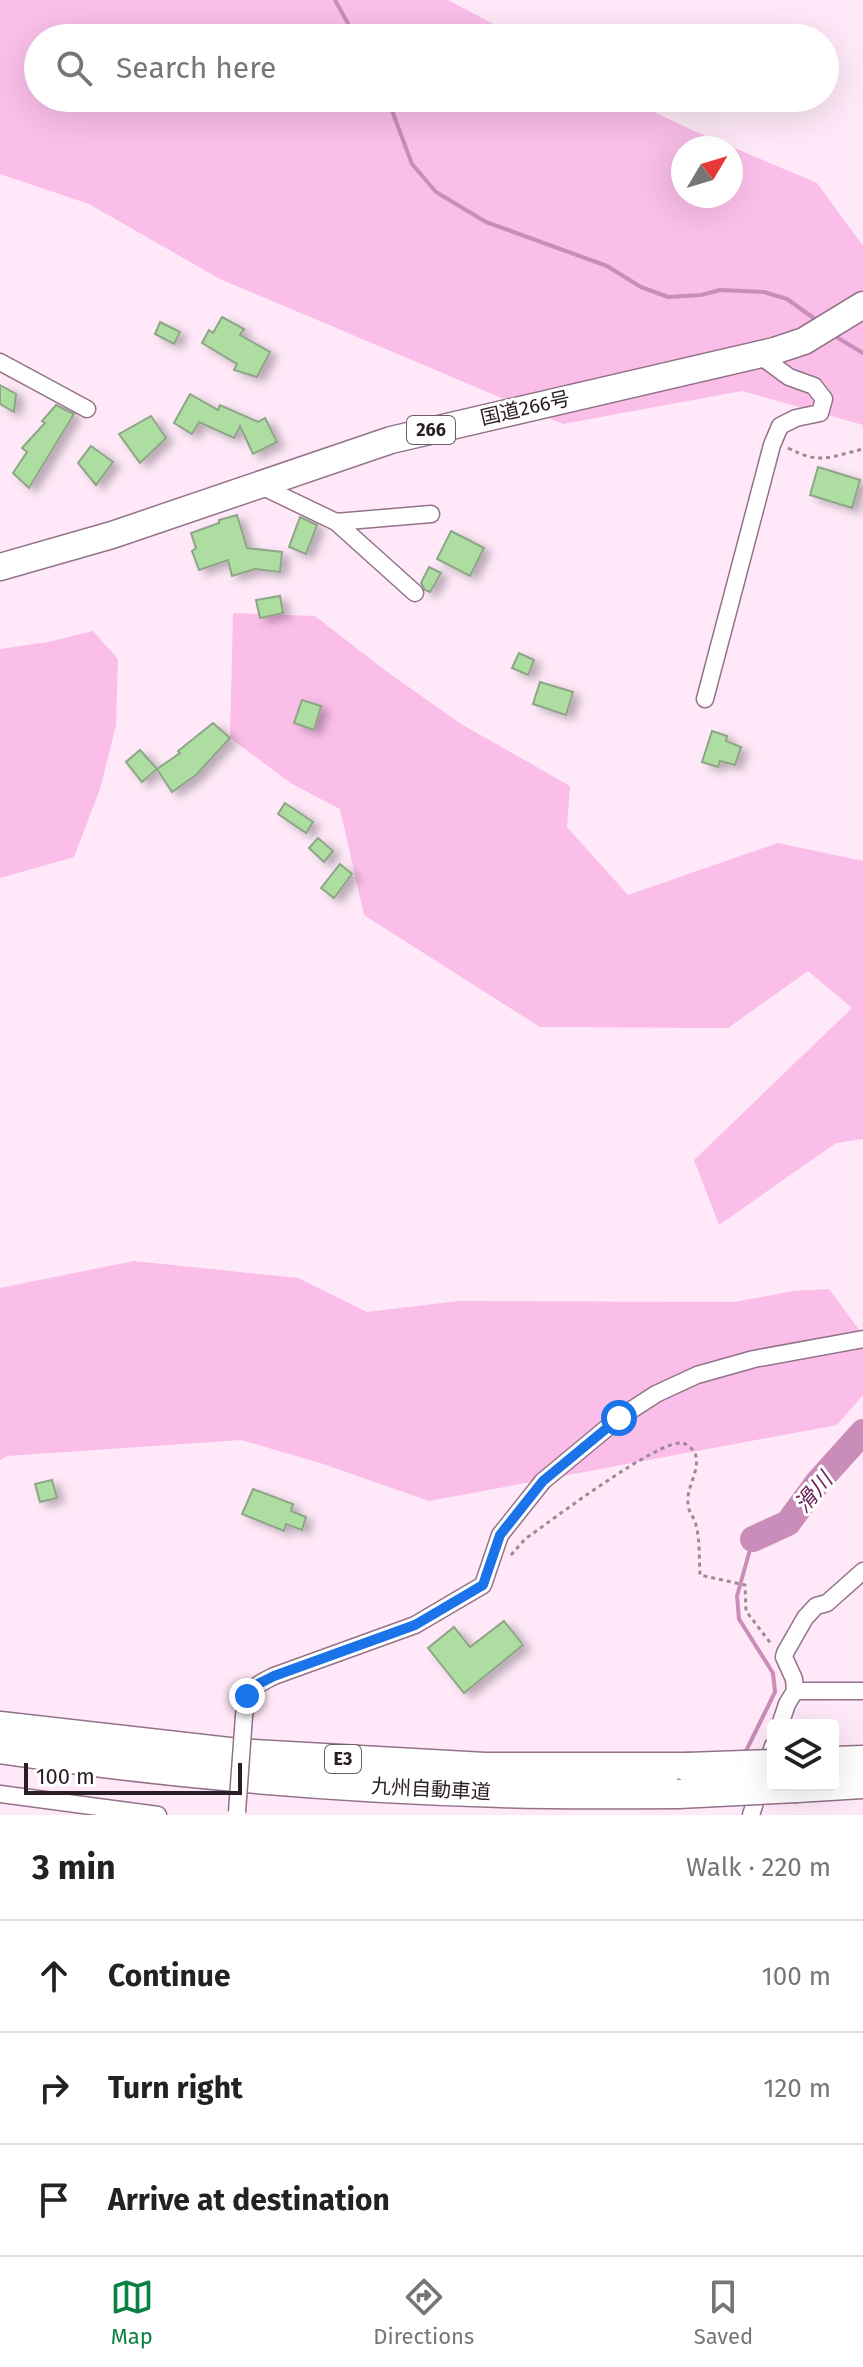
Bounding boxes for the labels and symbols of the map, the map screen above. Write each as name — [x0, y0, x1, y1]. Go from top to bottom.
north arrow — [671, 136, 743, 208]
street label: 国道266号 — [478, 386, 572, 430]
road number: 266 — [407, 416, 455, 444]
route start — [601, 1400, 637, 1436]
water label: 滑川 — [789, 1465, 839, 1518]
route end — [229, 1678, 265, 1714]
road number: E3 — [325, 1745, 361, 1773]
scale bar — [24, 1759, 242, 1795]
street label: 九州自動車道 — [370, 1774, 492, 1804]

